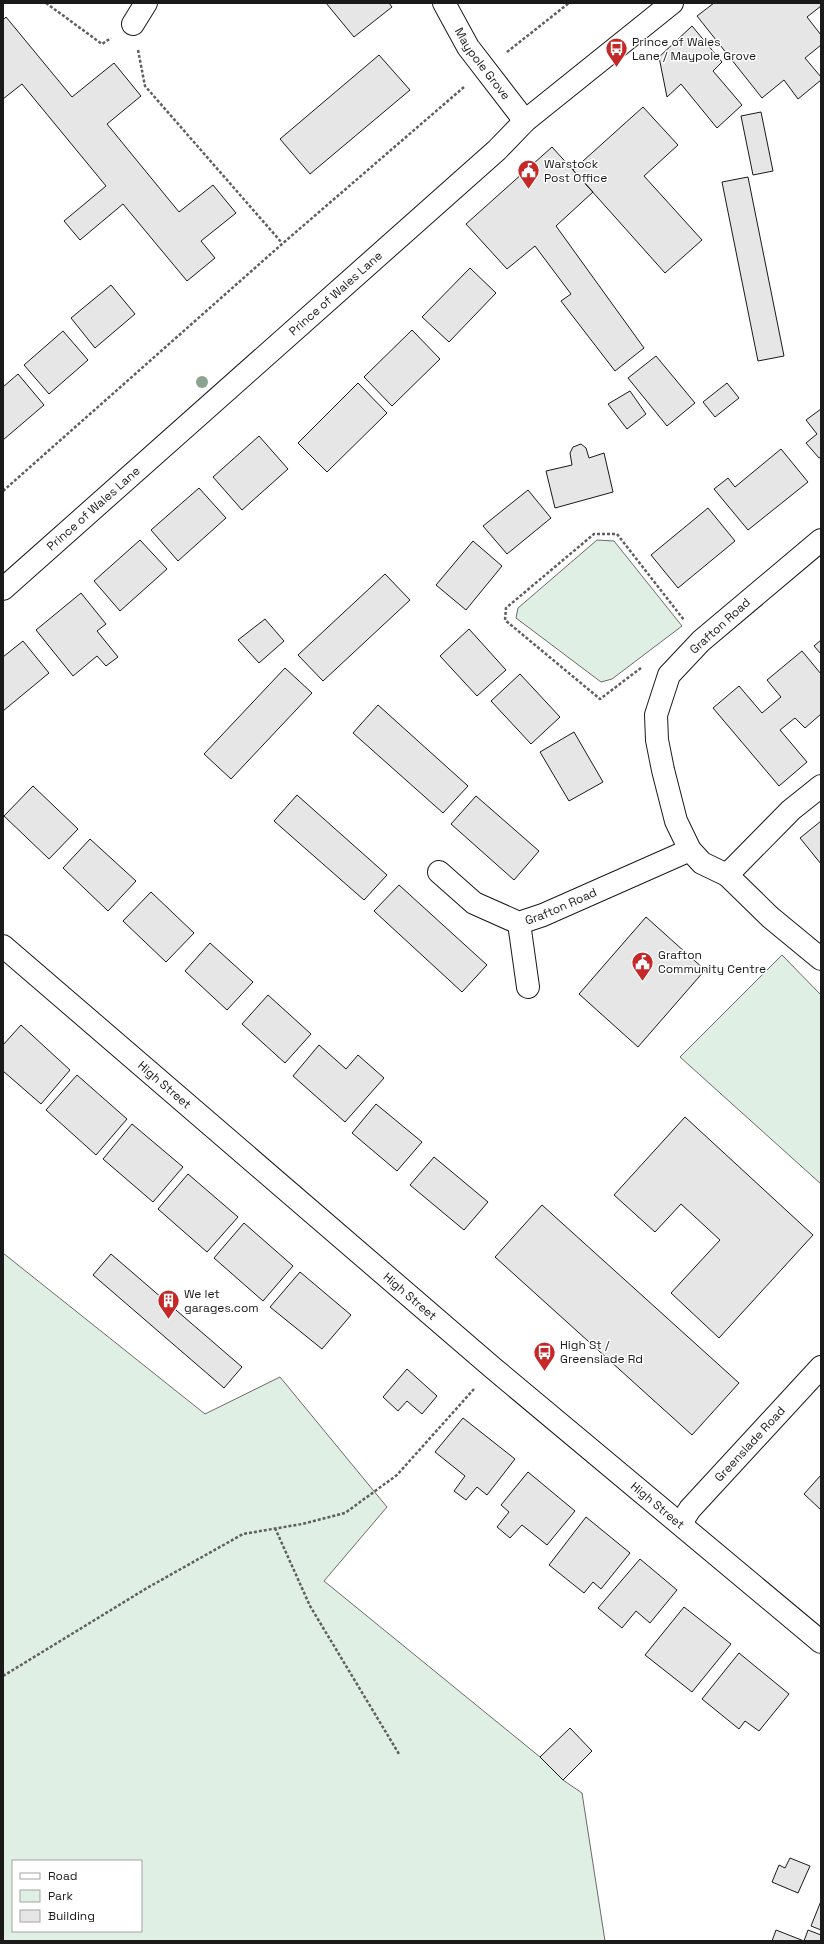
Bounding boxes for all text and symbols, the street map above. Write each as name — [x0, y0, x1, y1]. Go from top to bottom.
street label: Maypole Grove — [451, 25, 514, 103]
place label: Prince of Wales Lane / Maypole Grove — [632, 34, 756, 64]
bus stop icon: Prince of Wales Lane / Maypole Grove — [604, 36, 630, 69]
place label: Warstock Post Office — [544, 156, 607, 186]
public building icon: Warstock Post Office — [516, 158, 542, 191]
street label: Prince of Wales Lane — [286, 248, 386, 339]
street label: Prince of Wales Lane — [43, 463, 143, 554]
street label: Grafton Road — [686, 594, 754, 658]
street label: Grafton Road — [523, 884, 599, 928]
place label: Grafton Community Centre — [658, 947, 766, 977]
public building icon: Grafton Community Centre — [629, 949, 655, 982]
street label: High Street — [134, 1057, 195, 1112]
street label: High Street — [380, 1269, 440, 1324]
place label: We let garages.com — [184, 1286, 259, 1316]
building icon: We let garages.com — [155, 1288, 181, 1321]
place label: High St / Greenslade Rd — [560, 1337, 643, 1367]
bus stop icon: High St / Greenslade Rd — [532, 1339, 558, 1372]
street label: Greenslade Road — [711, 1403, 789, 1485]
street label: High Street — [627, 1478, 688, 1533]
legend — [12, 1860, 142, 1932]
text: Road — [48, 1868, 77, 1884]
text: Park — [48, 1888, 73, 1904]
text: Building — [48, 1908, 95, 1924]

